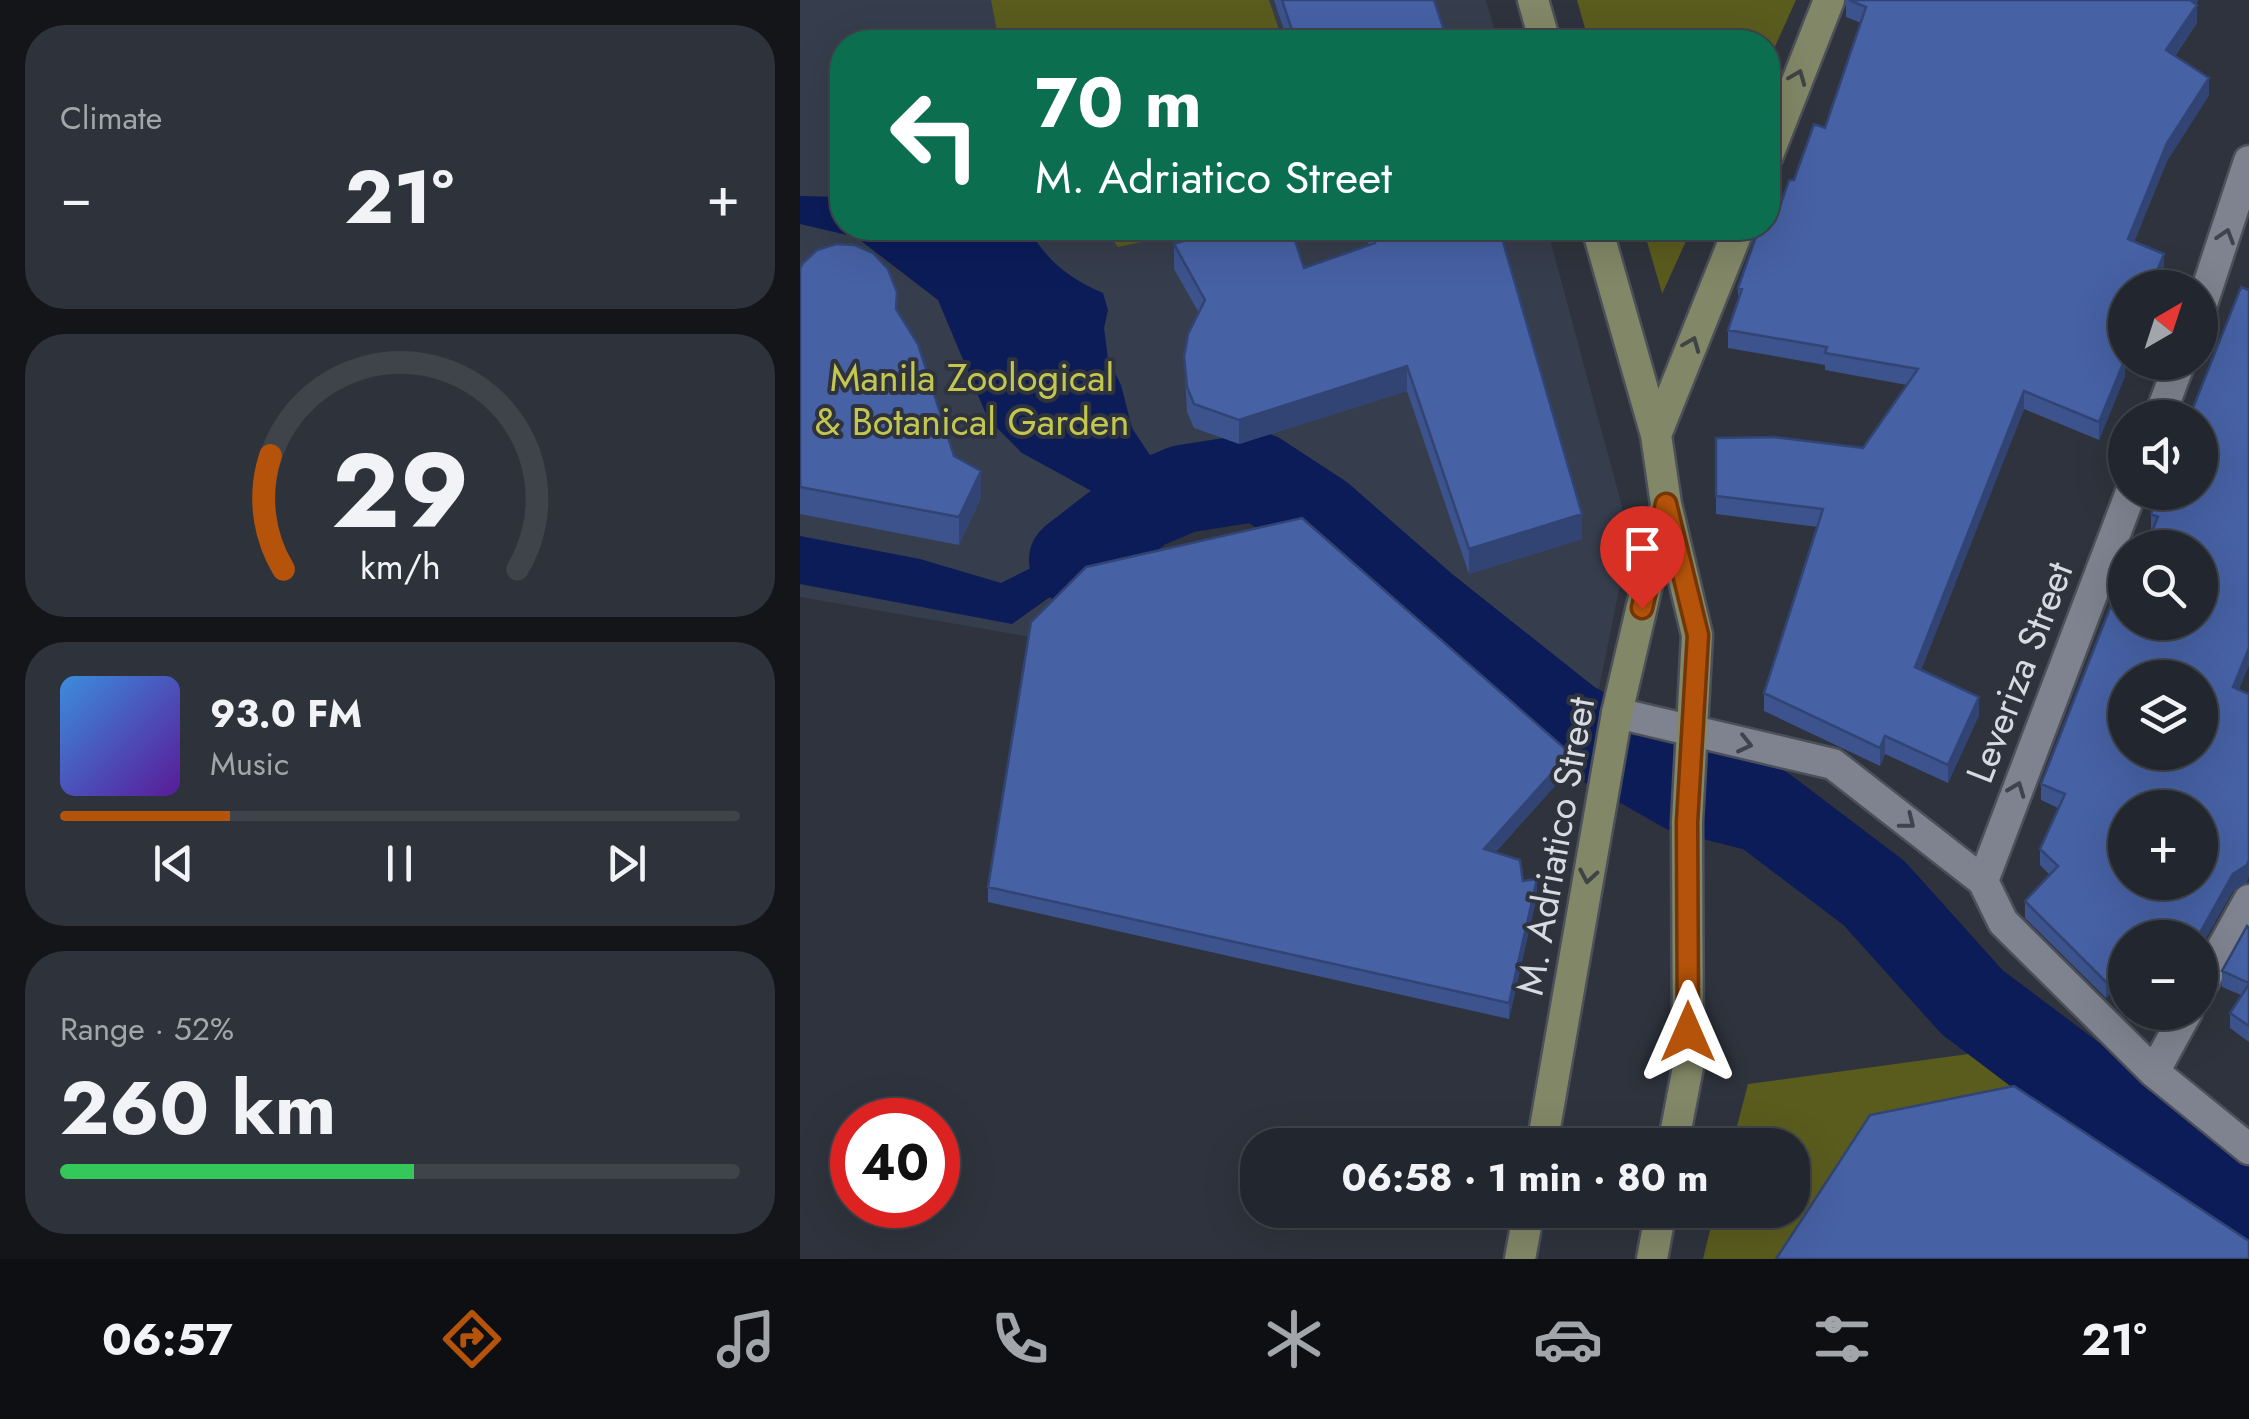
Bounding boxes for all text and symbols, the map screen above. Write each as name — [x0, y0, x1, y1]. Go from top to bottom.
text: 70 m — [1035, 52, 1202, 153]
icon: left — [870, 70, 1000, 200]
one-way arrow — [1787, 70, 1807, 87]
text: Climate — [60, 95, 162, 141]
text: 21° — [344, 143, 454, 251]
text: M. Adriatico Street — [1035, 145, 1392, 210]
text: − — [60, 157, 92, 237]
text: + — [706, 157, 740, 237]
one-way arrow — [2214, 228, 2235, 245]
north arrow — [2108, 270, 2218, 380]
map controls — [2108, 270, 2218, 1030]
one-way arrow — [1681, 337, 1701, 354]
park label: Manila Zoological & Botanical Garden — [815, 350, 1129, 449]
button: sound — [2108, 400, 2218, 510]
text: 29 — [331, 416, 469, 566]
pin — [1600, 506, 1685, 609]
icon: arrive — [1615, 521, 1670, 576]
button: search — [2108, 530, 2218, 640]
text: km/h — [360, 541, 440, 592]
street label: Leveriza Street — [1952, 554, 2086, 790]
button: layers — [2108, 660, 2218, 770]
text: 93.0 FM — [210, 686, 362, 741]
street label: M. Adriatico Street — [1502, 693, 1608, 999]
one-way arrow — [1736, 732, 1753, 753]
text: Music — [210, 741, 289, 787]
one-way arrow — [2006, 782, 2026, 799]
button: + — [2108, 790, 2218, 900]
one-way arrow — [1896, 811, 1914, 828]
icon: previous — [146, 836, 201, 891]
icon: pause — [372, 836, 427, 891]
icon: next — [599, 836, 654, 891]
one-way arrow — [1578, 868, 1599, 884]
button: − — [2108, 920, 2218, 1030]
position arrow — [1636, 980, 1740, 1084]
text: Range · 52% — [60, 1006, 234, 1052]
text: 260 km — [60, 1054, 336, 1162]
speed limit sign: 40 — [830, 1098, 960, 1228]
text: 06:58 · 1 min · 80 m — [1341, 1150, 1709, 1205]
icon: directions — [437, 1304, 507, 1374]
icon: music — [711, 1304, 781, 1374]
icon: phone — [985, 1304, 1055, 1374]
icon: climate — [1259, 1304, 1329, 1374]
icon: car — [1533, 1304, 1603, 1374]
icon: filters — [1807, 1304, 1877, 1374]
text: 06:57 — [102, 1307, 233, 1372]
text: 21° — [2081, 1307, 2147, 1372]

